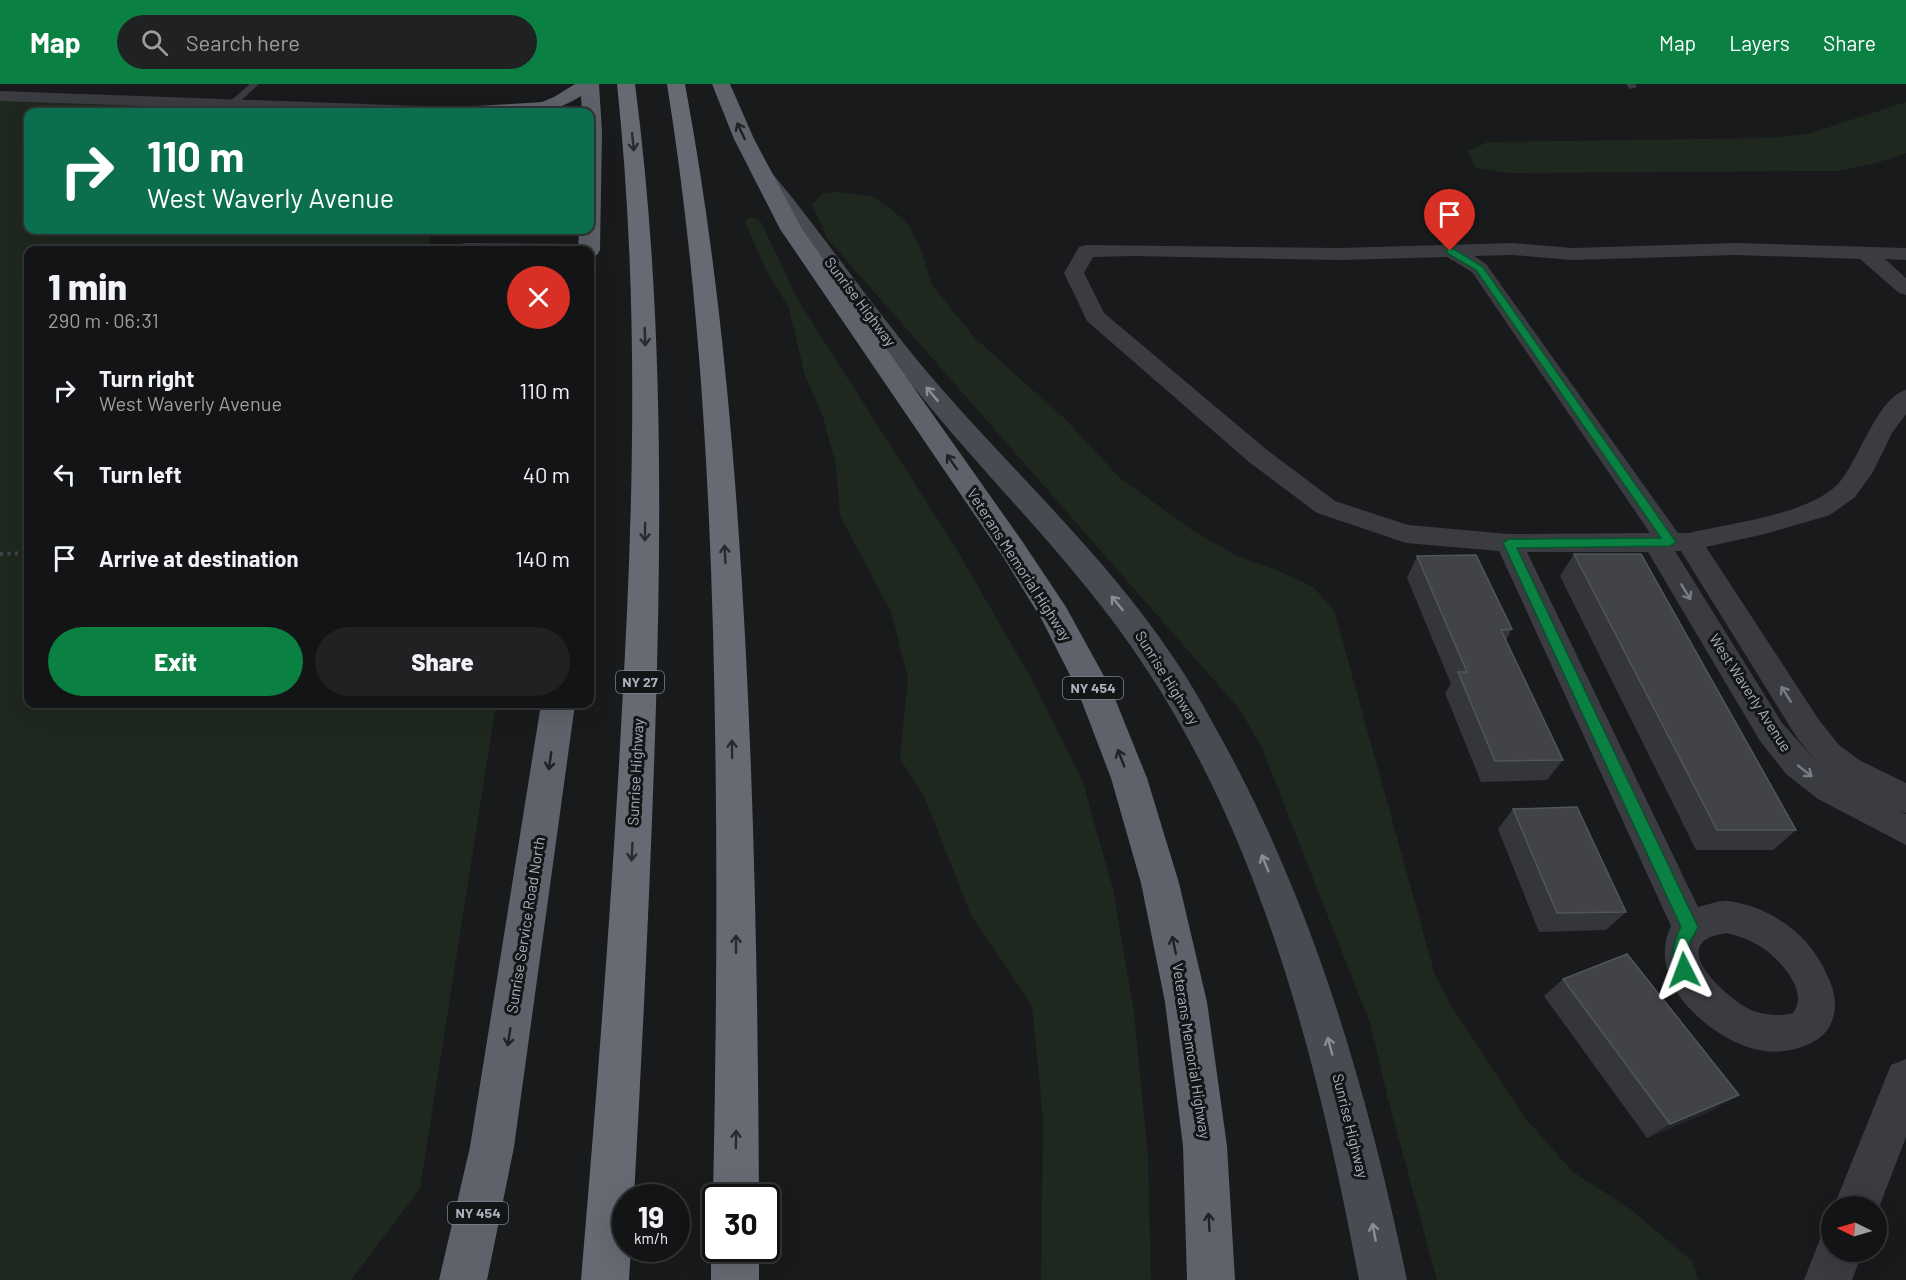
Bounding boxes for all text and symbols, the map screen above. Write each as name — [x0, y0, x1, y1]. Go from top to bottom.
search box — [117, 15, 537, 69]
text: Map — [30, 25, 81, 59]
icon: search — [138, 26, 171, 59]
text: Search here — [186, 29, 300, 55]
text: Map — [1659, 30, 1696, 55]
text: Layers — [1729, 30, 1790, 55]
text: Share — [1823, 30, 1876, 55]
one-way arrow — [735, 123, 746, 141]
text: 110 m — [147, 130, 244, 180]
icon: right — [48, 132, 126, 210]
one-way arrow — [628, 132, 639, 151]
text: West Waverly Avenue — [147, 181, 394, 213]
pin — [1424, 189, 1475, 251]
icon: arrive — [1433, 198, 1466, 231]
street label: Sunrise Highway — [821, 253, 900, 350]
text: 1 min — [48, 264, 127, 307]
button: close — [507, 266, 570, 329]
text: 290 m · 06:31 — [48, 308, 159, 332]
one-way arrow — [639, 326, 650, 346]
text: Turn right — [99, 365, 194, 391]
icon: right — [48, 374, 81, 407]
text: 110 m — [520, 377, 570, 403]
one-way arrow — [925, 387, 939, 402]
text: West Waverly Avenue — [99, 391, 282, 415]
one-way arrow — [946, 454, 958, 471]
icon: left — [48, 458, 81, 491]
text: Turn left — [99, 461, 182, 487]
text: 40 m — [523, 461, 570, 487]
street label: Veterans Memorial Highway — [964, 485, 1076, 644]
one-way arrow — [639, 521, 650, 541]
icon: arrive — [48, 542, 81, 575]
one-way arrow — [720, 544, 731, 564]
text: Arrive at destination — [99, 545, 298, 571]
text: 140 m — [515, 545, 570, 571]
one-way arrow — [1681, 583, 1693, 600]
one-way arrow — [1110, 595, 1123, 611]
button: Exit — [48, 627, 303, 696]
button: Share — [315, 627, 570, 696]
street label: Sunrise Highway — [1132, 627, 1204, 728]
street label: West Waverly Avenue — [1706, 630, 1796, 755]
road number: NY 27 — [616, 671, 664, 693]
road number: NY 454 — [1063, 677, 1123, 699]
one-way arrow — [1779, 686, 1792, 703]
street label: Sunrise Highway — [623, 718, 647, 826]
one-way arrow — [727, 739, 738, 759]
one-way arrow — [1115, 749, 1126, 768]
one-way arrow — [545, 751, 556, 771]
one-way arrow — [1797, 765, 1813, 778]
street label: Sunrise Service Road North — [502, 835, 548, 1014]
one-way arrow — [627, 842, 638, 862]
one-way arrow — [1258, 854, 1269, 873]
one-way arrow — [730, 934, 742, 954]
one-way arrow — [1167, 936, 1179, 955]
position arrow — [1652, 938, 1716, 1002]
street label: Veterans Memorial Highway — [1169, 962, 1215, 1140]
one-way arrow — [503, 1027, 514, 1047]
one-way arrow — [1324, 1037, 1335, 1056]
street label: Sunrise Highway — [1329, 1072, 1373, 1180]
one-way arrow — [731, 1129, 742, 1149]
speed limit sign: 30 — [702, 1184, 780, 1262]
north arrow — [1821, 1196, 1887, 1262]
map controls — [1821, 1196, 1887, 1262]
text: 19 — [638, 1198, 664, 1234]
road number: NY 454 — [448, 1202, 508, 1224]
one-way arrow — [1203, 1212, 1214, 1232]
one-way arrow — [1368, 1223, 1379, 1243]
text: km/h — [634, 1229, 668, 1247]

